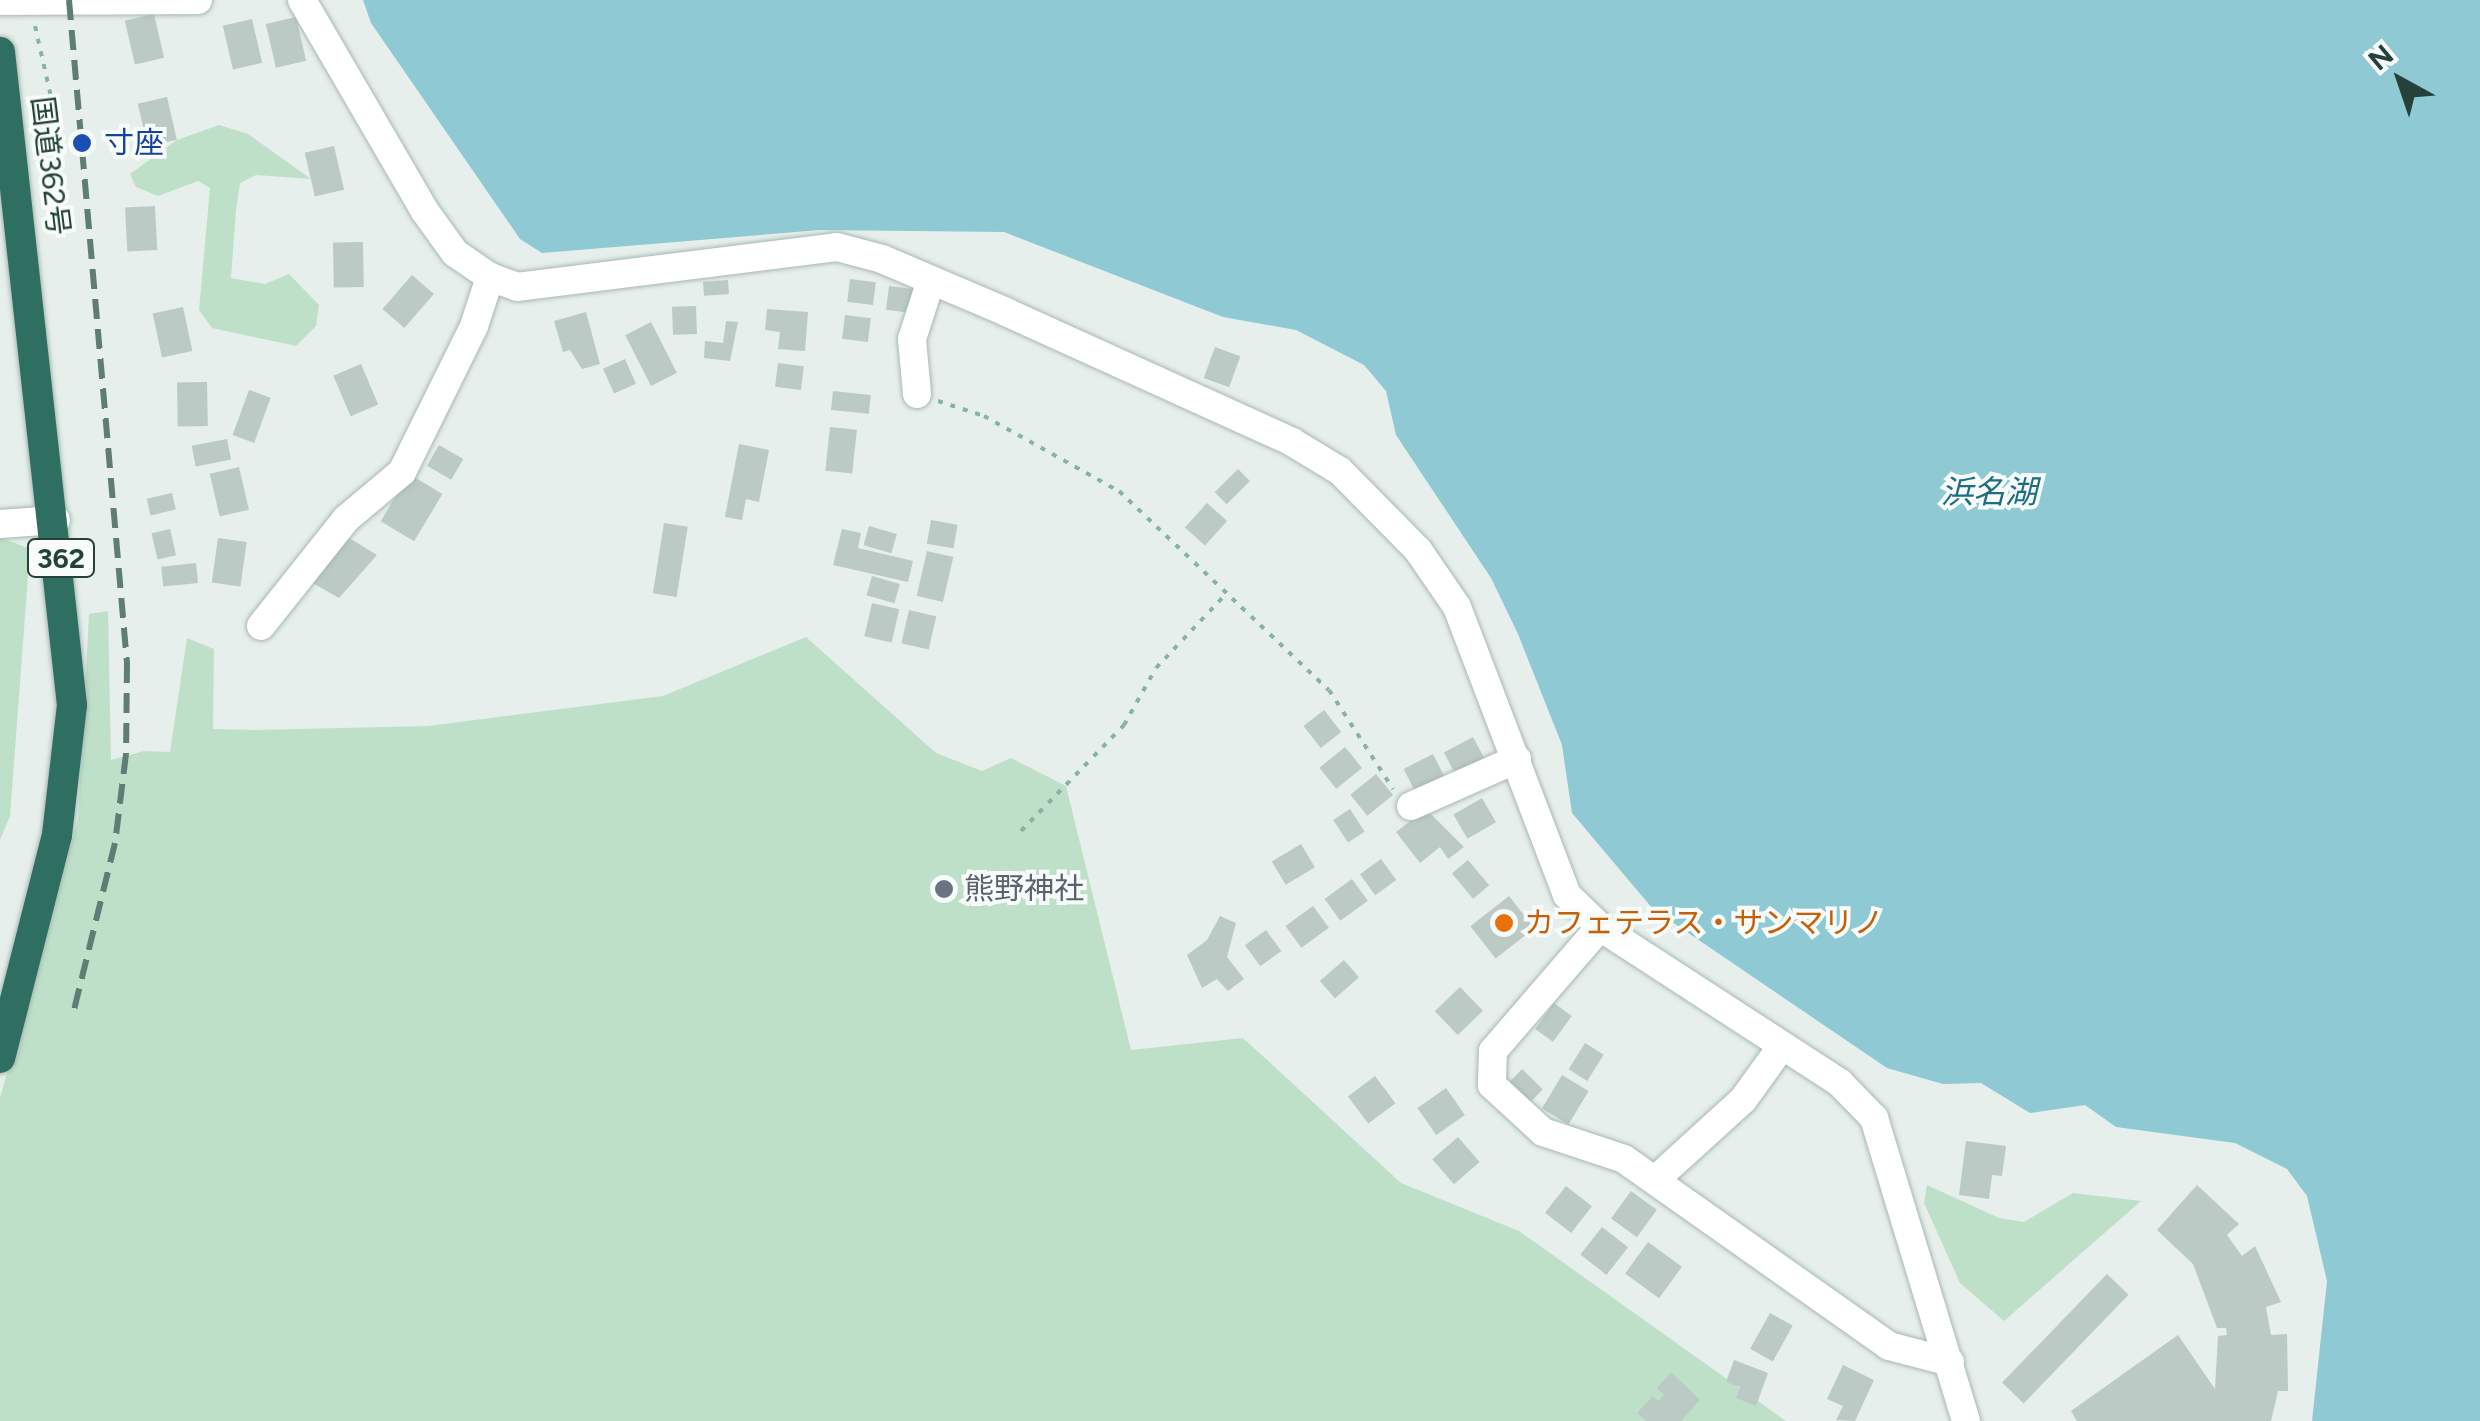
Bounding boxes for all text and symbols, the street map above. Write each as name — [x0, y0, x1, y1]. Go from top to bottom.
north arrow — [2350, 30, 2450, 130]
text: N — [2361, 37, 2400, 77]
street label: 国道362号 — [24, 94, 76, 238]
place label: 寸座 — [104, 125, 164, 161]
marker: 寸座 — [69, 130, 95, 156]
water label: 浜名湖 — [1941, 473, 2037, 511]
road number: 362 — [26, 535, 96, 581]
place label: 熊野神社 — [964, 871, 1084, 907]
marker: 熊野神社 — [933, 878, 955, 900]
place label: カフェテラス・サンマリノ — [1524, 905, 1884, 941]
marker: カフェテラス・サンマリノ — [1493, 912, 1515, 934]

